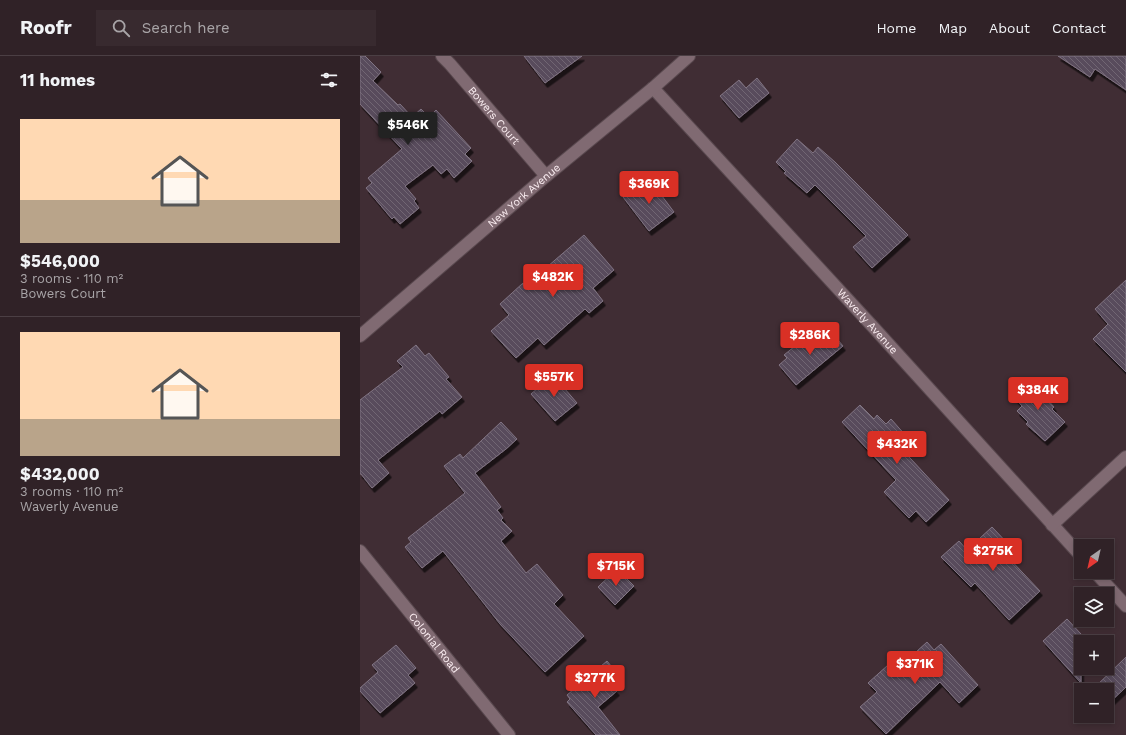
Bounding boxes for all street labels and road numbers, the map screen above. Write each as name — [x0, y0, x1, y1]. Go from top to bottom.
street label: Bowers Court — [465, 84, 523, 147]
street label: New York Avenue — [485, 161, 563, 230]
street label: Waverly Avenue — [835, 286, 901, 356]
street label: Colonial Road — [406, 610, 463, 675]

